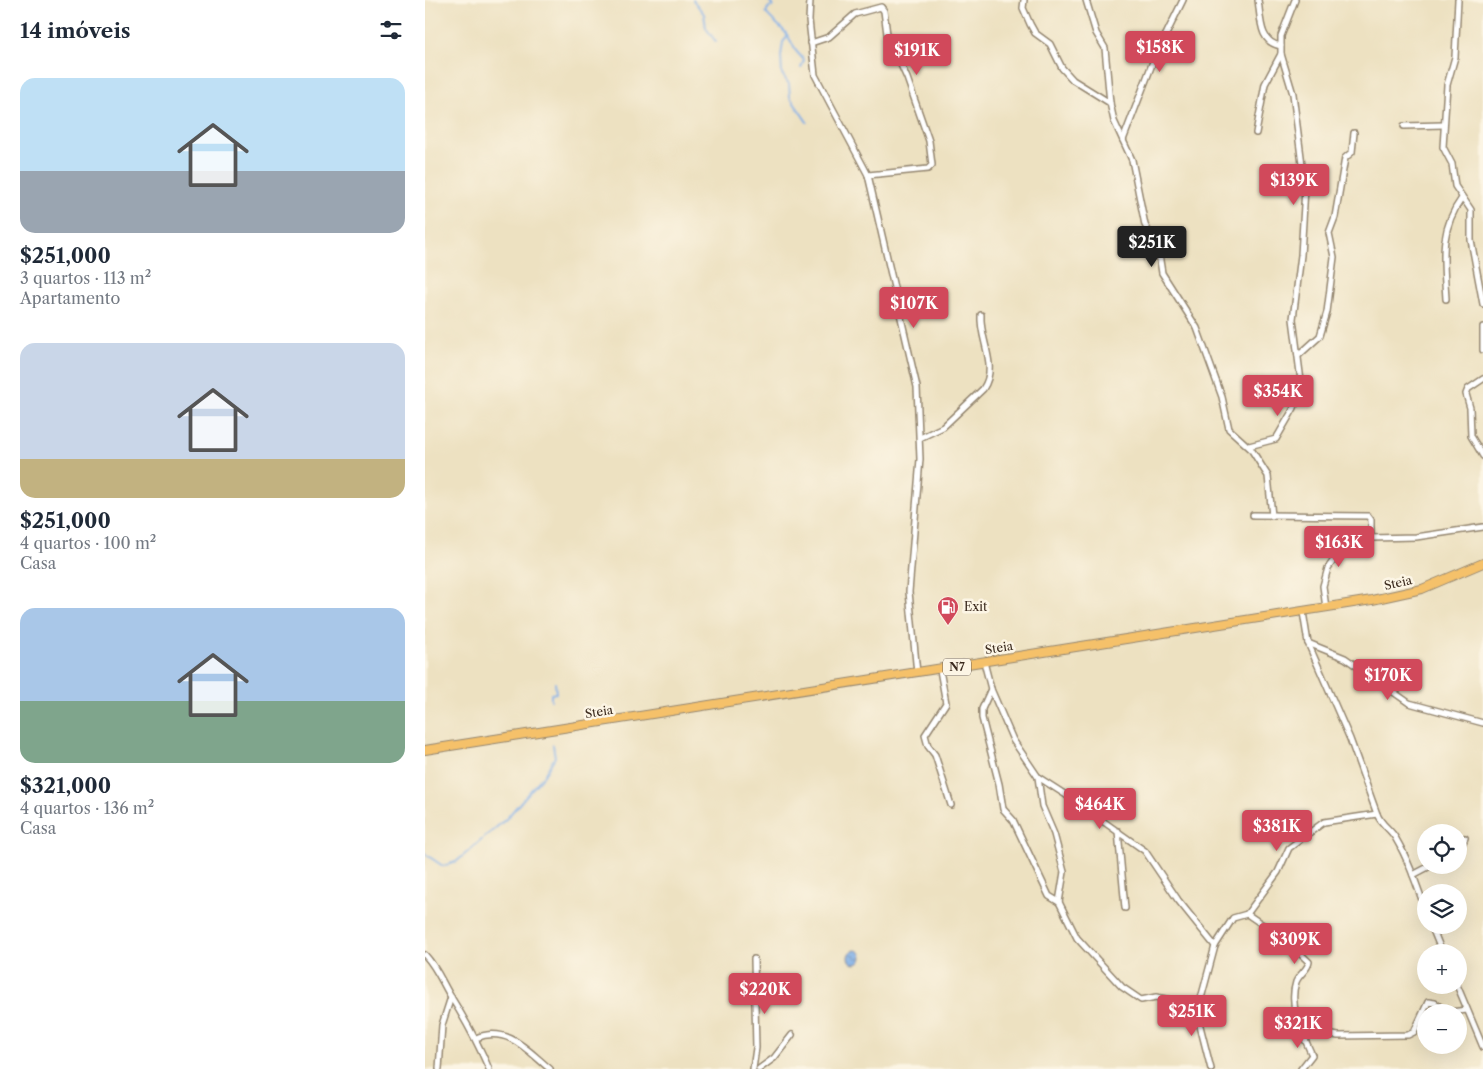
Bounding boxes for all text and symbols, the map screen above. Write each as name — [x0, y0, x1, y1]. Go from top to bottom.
icon: filters — [377, 16, 405, 44]
text: 14 imóveis — [20, 18, 131, 43]
pin: $158K — [1125, 30, 1195, 73]
pin: $191K — [882, 34, 952, 76]
text: $158K — [1136, 37, 1184, 57]
text: $191K — [894, 40, 940, 60]
icon: home — [168, 110, 258, 200]
pin: $139K — [1259, 164, 1329, 206]
text: $139K — [1270, 170, 1318, 190]
pin: $251K — [1117, 226, 1187, 268]
text: $251K — [1128, 232, 1176, 252]
text: $251,000 — [20, 243, 111, 268]
text: 3 quartos · 113 m² — [20, 268, 151, 288]
pin: $107K — [879, 286, 949, 329]
text: Apartamento — [20, 288, 120, 308]
text: $107K — [890, 293, 938, 313]
pin: $354K — [1243, 374, 1313, 417]
icon: home — [168, 375, 258, 465]
text: $354K — [1253, 381, 1303, 401]
text: $251,000 — [20, 508, 111, 533]
pin: $163K — [1304, 526, 1374, 568]
text: $163K — [1315, 532, 1363, 552]
text: 4 quartos · 100 m² — [20, 533, 156, 553]
text: Casa — [20, 553, 56, 573]
street label: Steia — [1382, 572, 1414, 593]
fuel station icon: Exit — [936, 595, 960, 626]
place label: Exit — [964, 599, 988, 614]
street label: Steia — [984, 638, 1015, 657]
icon: home — [168, 640, 258, 730]
pin: $170K — [1353, 658, 1423, 701]
road number: N7 — [943, 659, 971, 676]
text: $170K — [1364, 665, 1412, 685]
street label: Steia — [584, 702, 615, 721]
text: $321,000 — [20, 773, 111, 798]
pin: $464K — [1065, 788, 1135, 830]
text: $464K — [1075, 794, 1125, 814]
text: 4 quartos · 136 m² — [20, 798, 154, 818]
pin: $381K — [1242, 810, 1312, 852]
text: $381K — [1253, 816, 1301, 836]
text: Casa — [20, 818, 56, 838]
map controls — [1417, 824, 1467, 1054]
button: locate — [1417, 824, 1467, 874]
button: layers — [1417, 884, 1467, 934]
pin: $309K — [1260, 922, 1330, 965]
text: $309K — [1270, 929, 1320, 949]
button: + — [1417, 944, 1467, 994]
pin: $220K — [730, 972, 800, 1015]
text: $220K — [740, 979, 790, 999]
pin: $251K — [1157, 994, 1227, 1037]
text: $251K — [1168, 1001, 1216, 1021]
button: − — [1417, 1004, 1467, 1054]
pin: $321K — [1263, 1006, 1333, 1049]
text: $321K — [1274, 1013, 1322, 1033]

